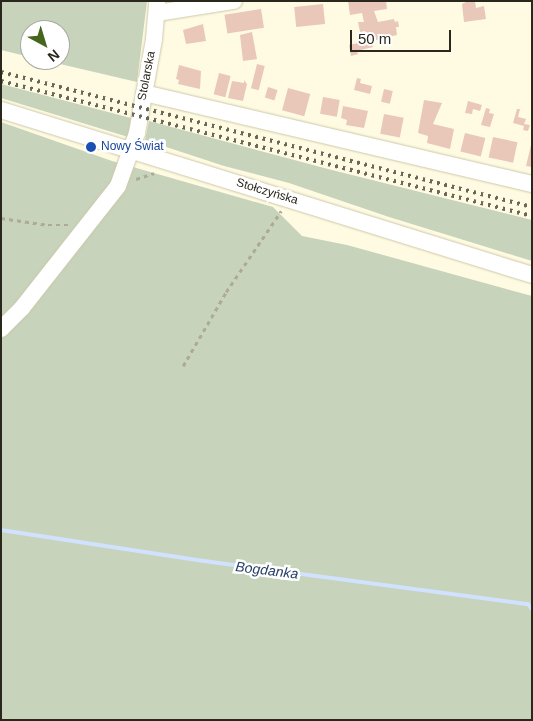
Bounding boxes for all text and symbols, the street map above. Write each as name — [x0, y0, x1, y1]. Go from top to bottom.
north arrow — [20, 20, 70, 70]
scale bar — [353, 20, 454, 52]
text: 50 m — [358, 30, 391, 47]
text: N — [45, 46, 63, 65]
street label: Stolarska — [135, 50, 159, 102]
place label: Nowy Świat — [101, 140, 164, 154]
marker: Nowy Świat — [85, 141, 97, 153]
street label: Stołczyńska — [234, 176, 300, 208]
water label: Bogdanka — [235, 558, 299, 582]

